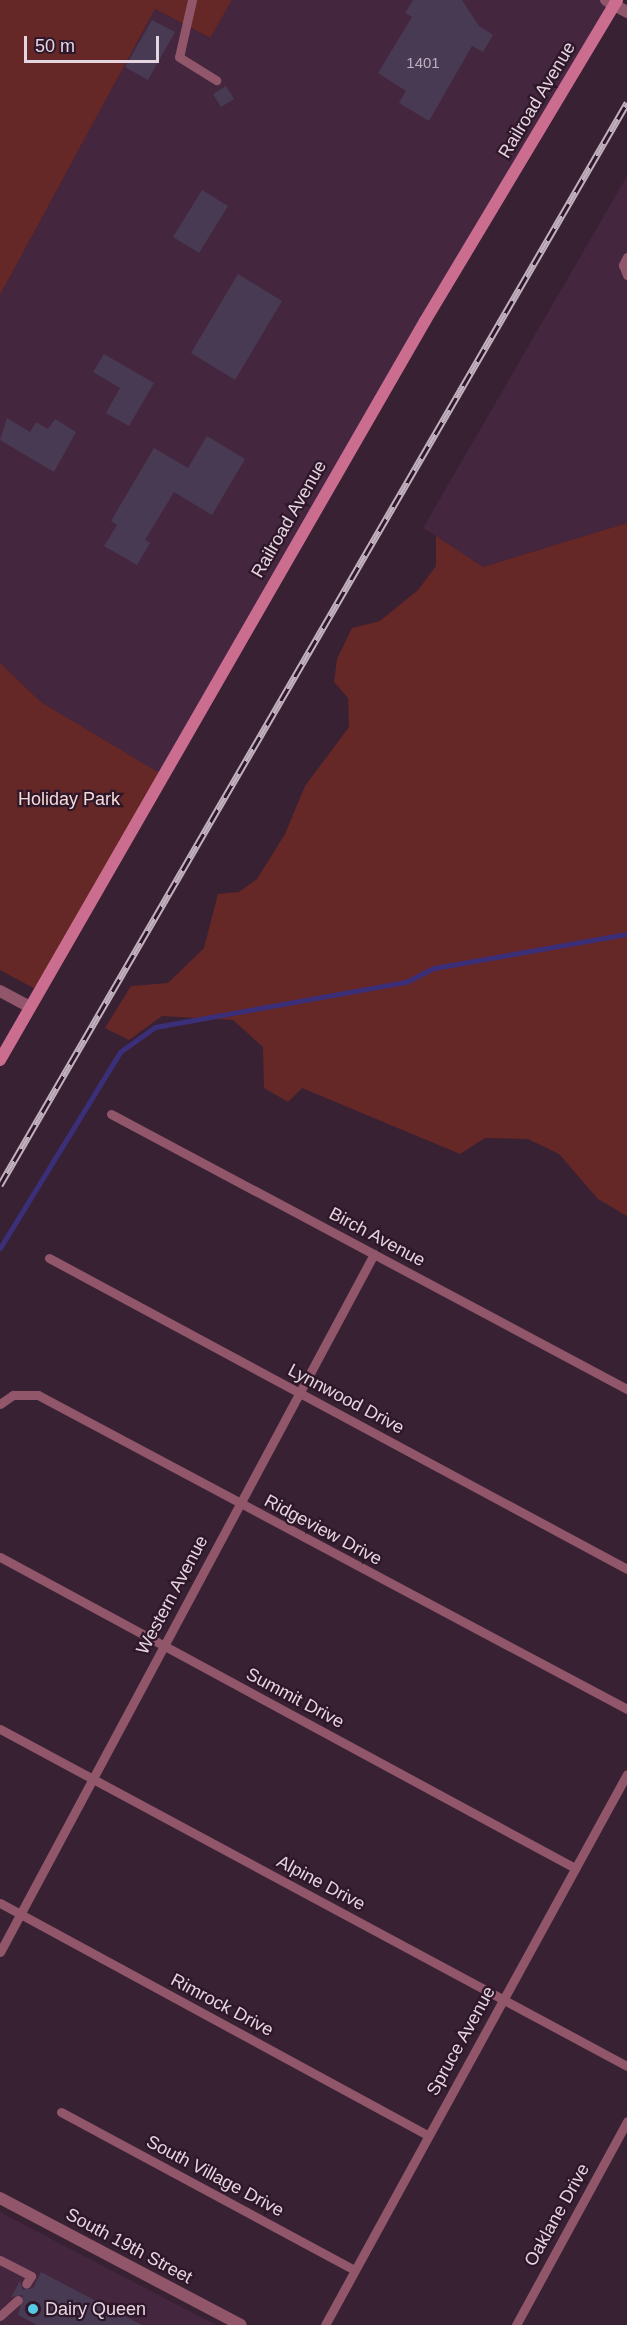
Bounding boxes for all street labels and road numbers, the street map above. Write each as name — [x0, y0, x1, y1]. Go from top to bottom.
street label: Railroad Avenue — [494, 38, 580, 162]
street label: Railroad Avenue — [246, 456, 332, 582]
street label: Birch Avenue — [325, 1202, 429, 1272]
street label: Lynnwood Drive — [284, 1359, 408, 1439]
street label: Ridgeview Drive — [261, 1490, 385, 1570]
street label: Western Avenue — [131, 1531, 213, 1659]
street label: Summit Drive — [242, 1663, 348, 1733]
street label: Alpine Drive — [273, 1851, 369, 1915]
street label: Rimrock Drive — [167, 1969, 277, 2041]
street label: Spruce Avenue — [422, 1982, 500, 2100]
street label: South Village Drive — [142, 2131, 288, 2221]
street label: Oaklane Drive — [520, 2160, 594, 2270]
street label: South 19th Street — [62, 2204, 196, 2288]

